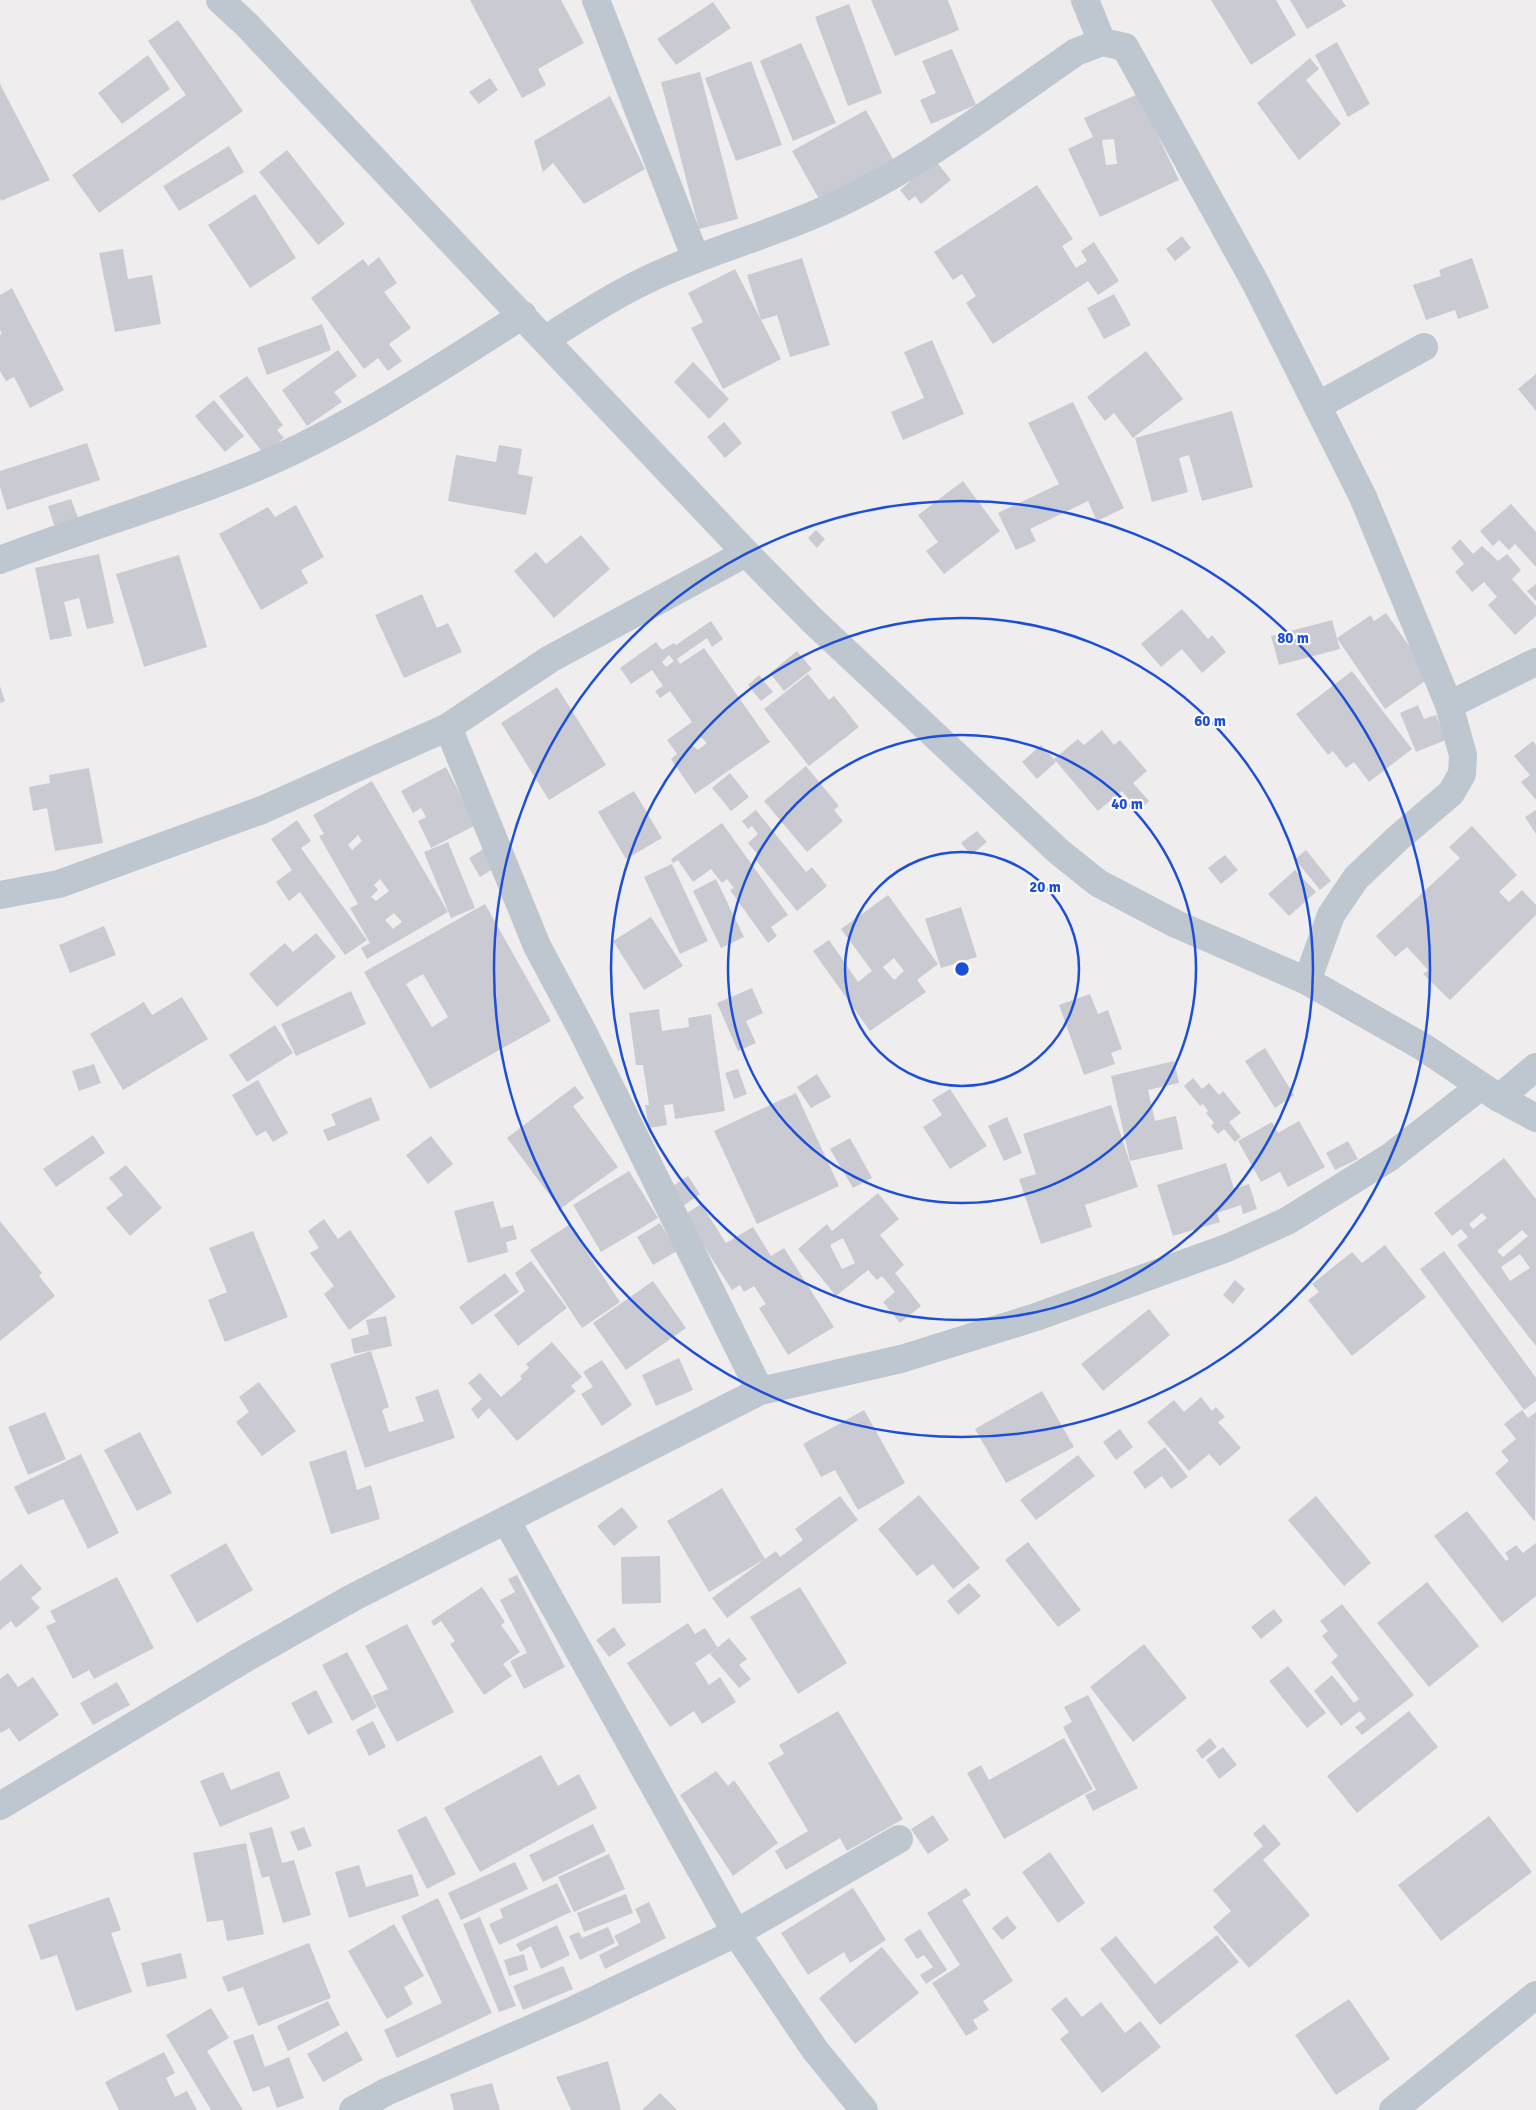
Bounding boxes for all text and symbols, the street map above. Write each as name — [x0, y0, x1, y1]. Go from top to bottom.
text: 80 m — [1277, 629, 1309, 647]
text: 60 m — [1194, 712, 1226, 730]
text: 40 m — [1111, 795, 1143, 813]
text: 20 m — [1029, 878, 1061, 896]
centre of rings — [953, 960, 971, 978]

